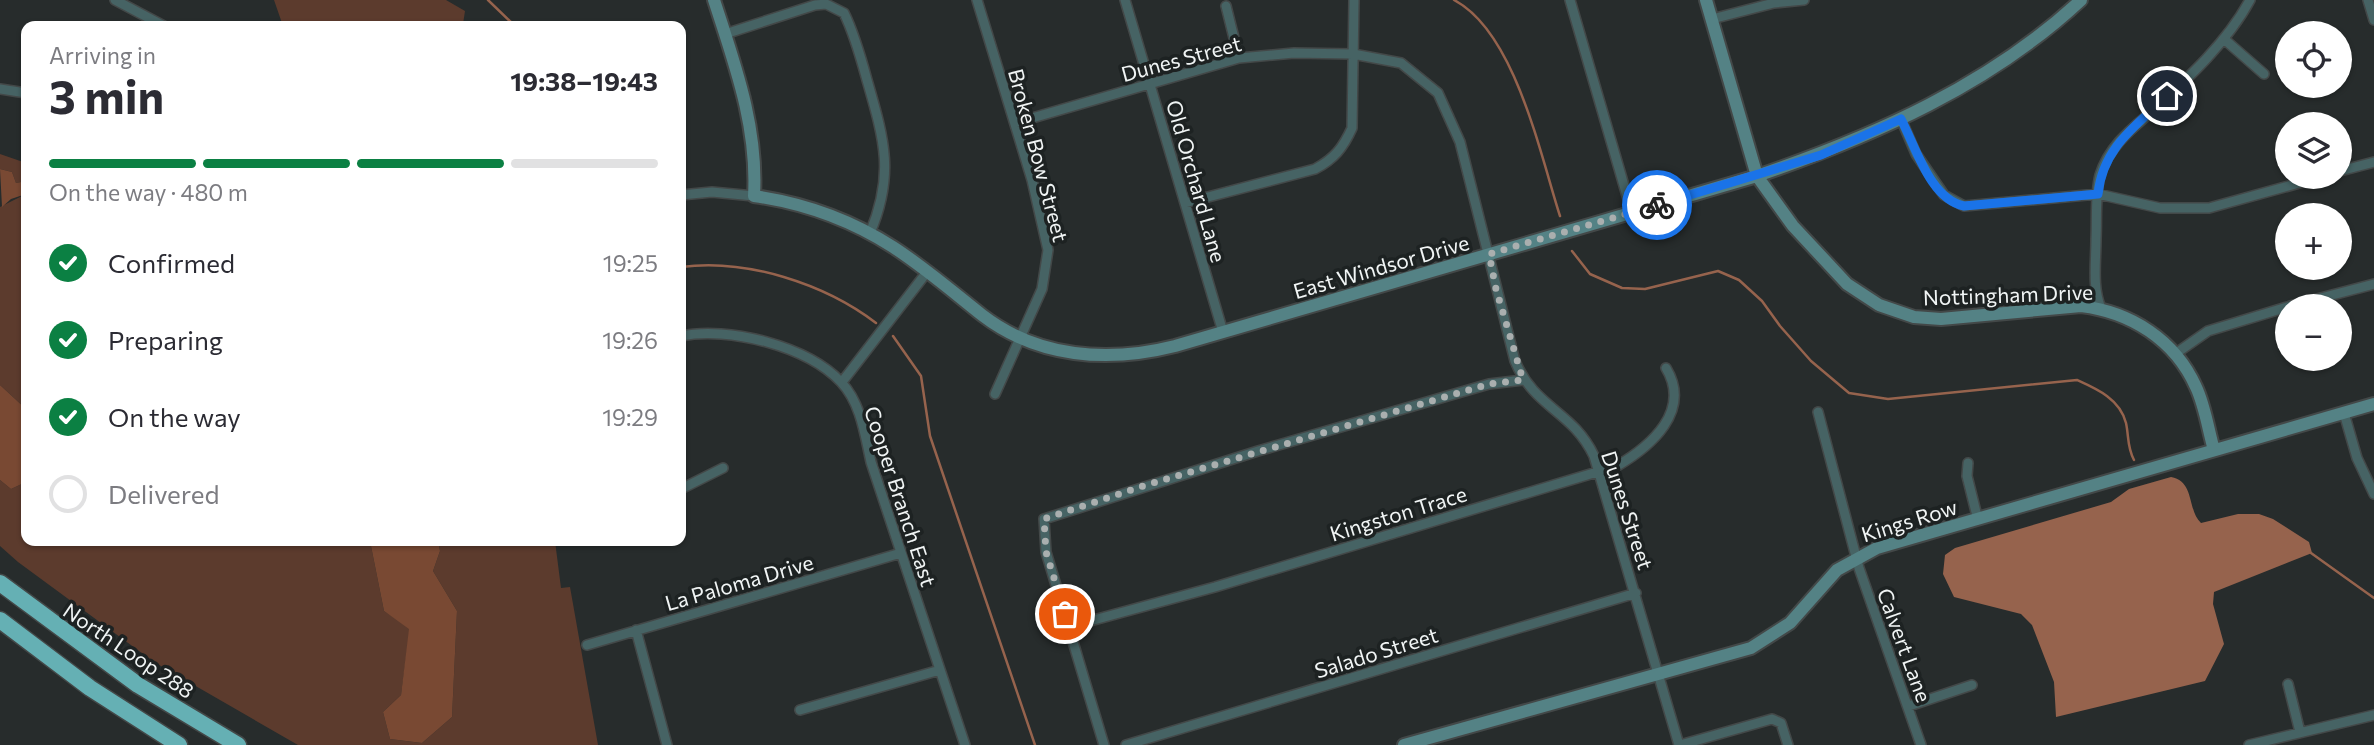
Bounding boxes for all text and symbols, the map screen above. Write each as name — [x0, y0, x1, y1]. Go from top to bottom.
map controls — [2275, 21, 2352, 371]
button: locate — [2275, 21, 2352, 98]
street label: Dunes Street — [1118, 30, 1244, 86]
text: Arriving in — [49, 41, 156, 69]
text: 19:38–19:43 — [510, 65, 658, 96]
street label: Broken Bow Street — [1004, 66, 1074, 244]
pin — [2137, 66, 2197, 126]
text: 3 min — [49, 67, 164, 123]
icon: home — [2148, 77, 2186, 115]
street label: Old Orchard Lane — [1162, 97, 1232, 265]
button: layers — [2275, 112, 2352, 189]
courier — [1622, 170, 1692, 240]
text: On the way · 480 m — [49, 178, 248, 206]
icon: bike — [1638, 186, 1676, 224]
button: + — [2275, 203, 2352, 280]
street label: East Windsor Drive — [1290, 229, 1472, 303]
icon: check — [49, 244, 87, 282]
text: Confirmed — [108, 247, 235, 278]
text: 19:25 — [603, 249, 658, 277]
street label: Nottingham Drive — [1922, 279, 2094, 309]
button: − — [2275, 294, 2352, 371]
icon: check — [49, 321, 87, 359]
text: Preparing — [108, 324, 223, 355]
text: 19:26 — [602, 326, 658, 354]
icon: check — [49, 398, 87, 436]
text: On the way — [108, 401, 241, 432]
text: 19:29 — [602, 403, 658, 431]
street label: Cooper Branch East — [860, 403, 942, 589]
street label: Dunes Street — [1597, 448, 1659, 572]
text: Delivered — [108, 478, 219, 509]
street label: Kingston Trace — [1327, 480, 1469, 546]
street label: Kings Row — [1858, 494, 1960, 546]
street label: La Paloma Drive — [662, 549, 816, 615]
pin — [1035, 584, 1095, 644]
street label: Calvert Lane — [1873, 585, 1937, 705]
icon: bag — [1046, 595, 1084, 633]
street label: North Loop 288 — [59, 597, 199, 703]
street label: Salado Street — [1311, 621, 1441, 683]

